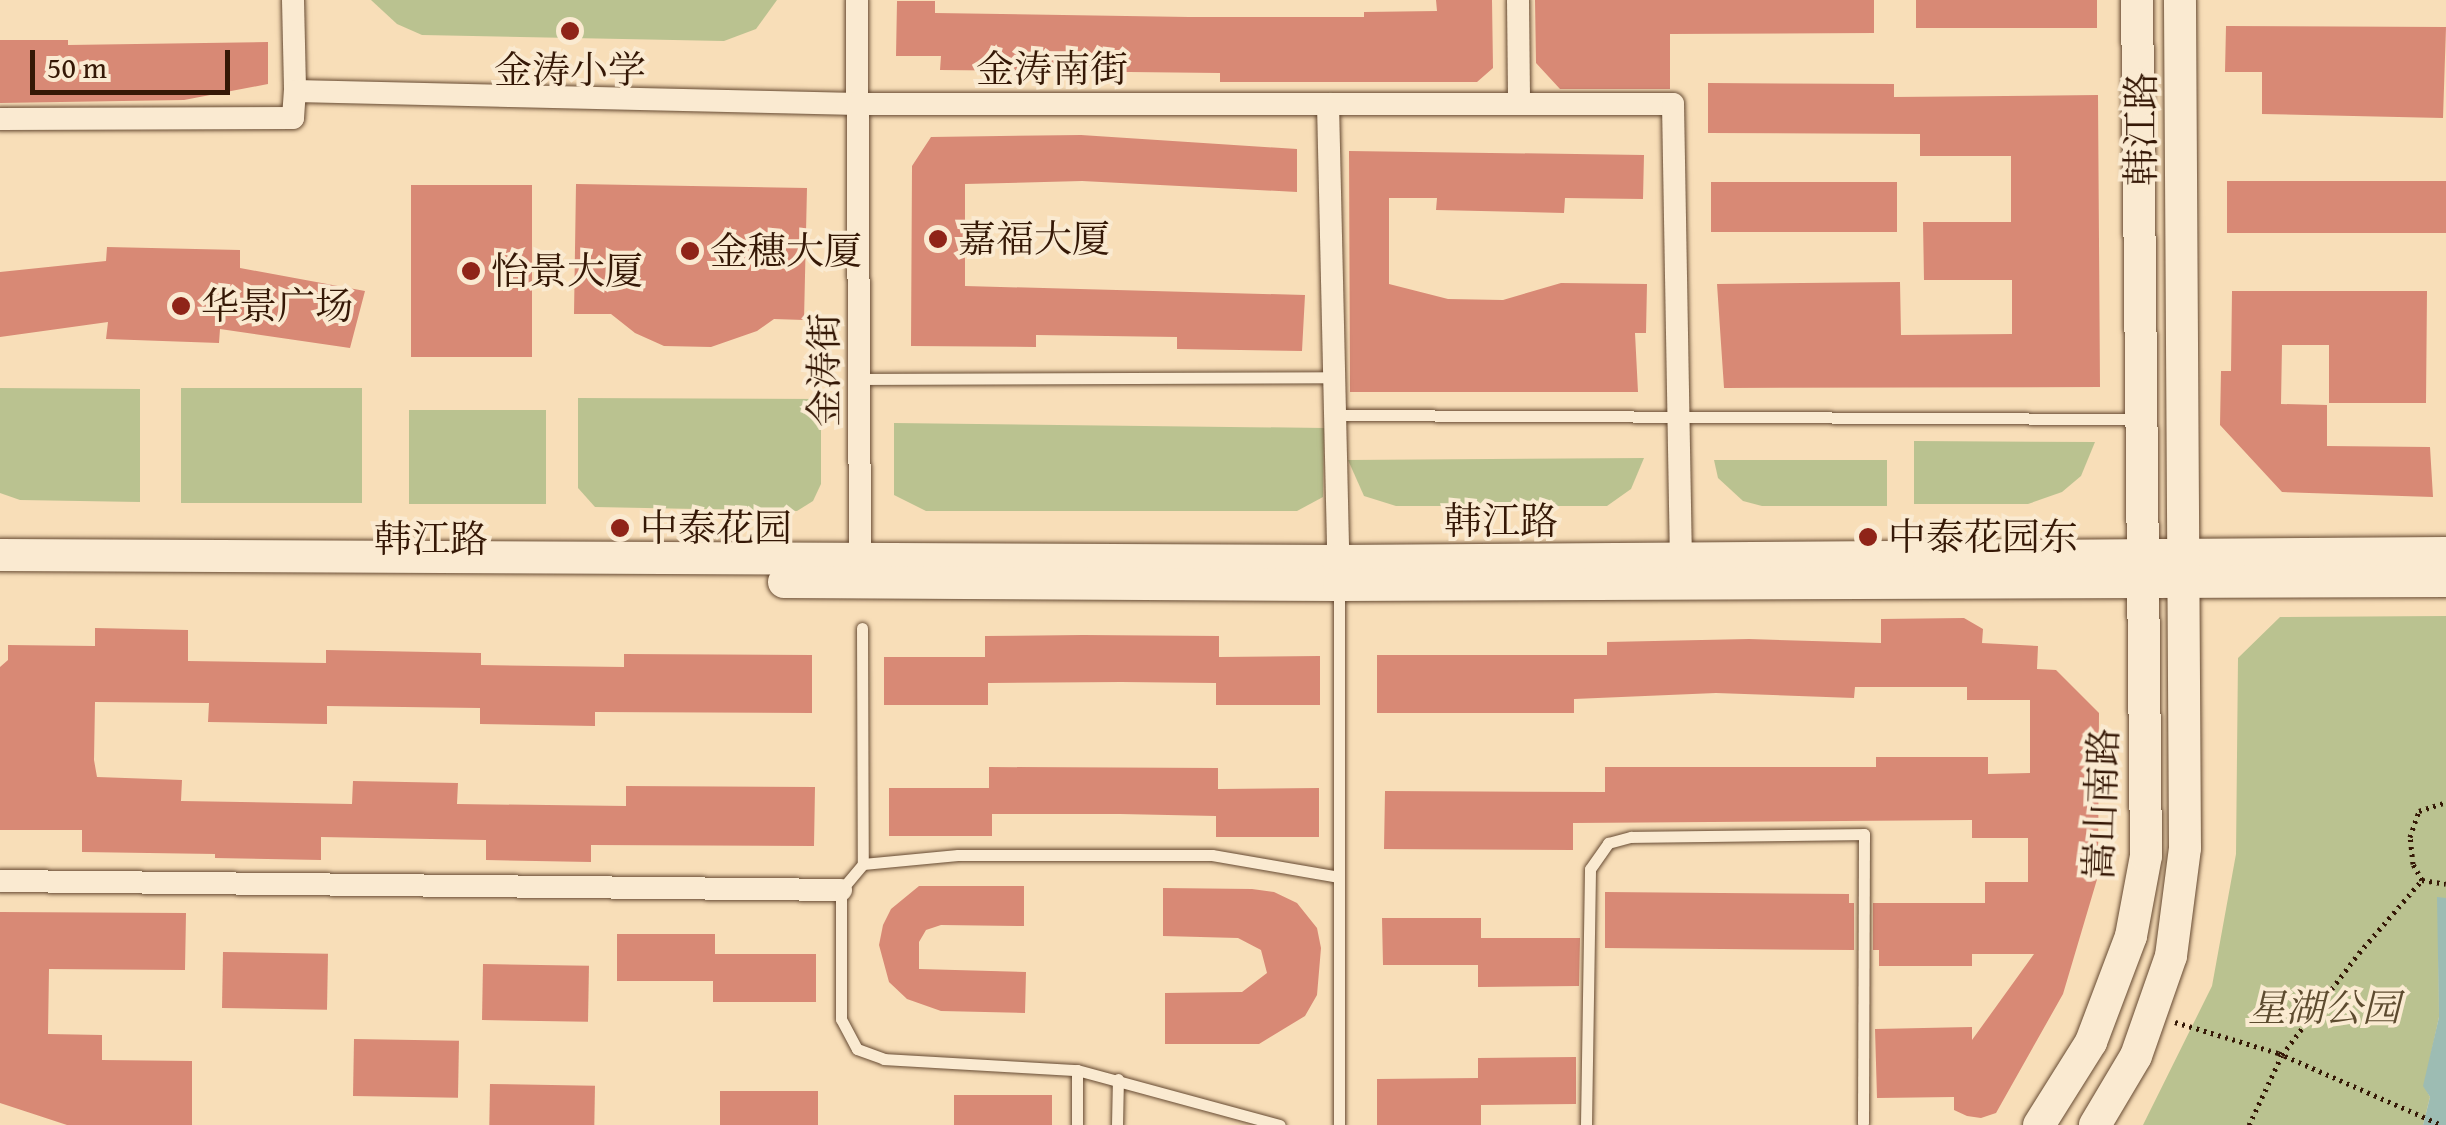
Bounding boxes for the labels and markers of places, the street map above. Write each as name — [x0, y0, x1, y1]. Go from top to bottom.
marker: 金涛小学 — [559, 20, 581, 42]
place label: 金涛小学 — [494, 47, 646, 93]
place label: 嘉福大厦 — [958, 216, 1110, 262]
place label: 金穗大厦 — [710, 228, 862, 274]
marker: 嘉福大厦 — [927, 228, 949, 250]
marker: 金穗大厦 — [679, 240, 701, 262]
place label: 怡景大厦 — [491, 248, 643, 294]
marker: 怡景大厦 — [460, 260, 482, 282]
place label: 华景广场 — [201, 283, 353, 329]
marker: 华景广场 — [170, 295, 192, 317]
place label: 中泰花园 — [640, 505, 792, 551]
place label: 中泰花园东 — [1888, 514, 2078, 560]
marker: 中泰花园 — [609, 517, 631, 539]
marker: 中泰花园东 — [1857, 526, 1879, 548]

